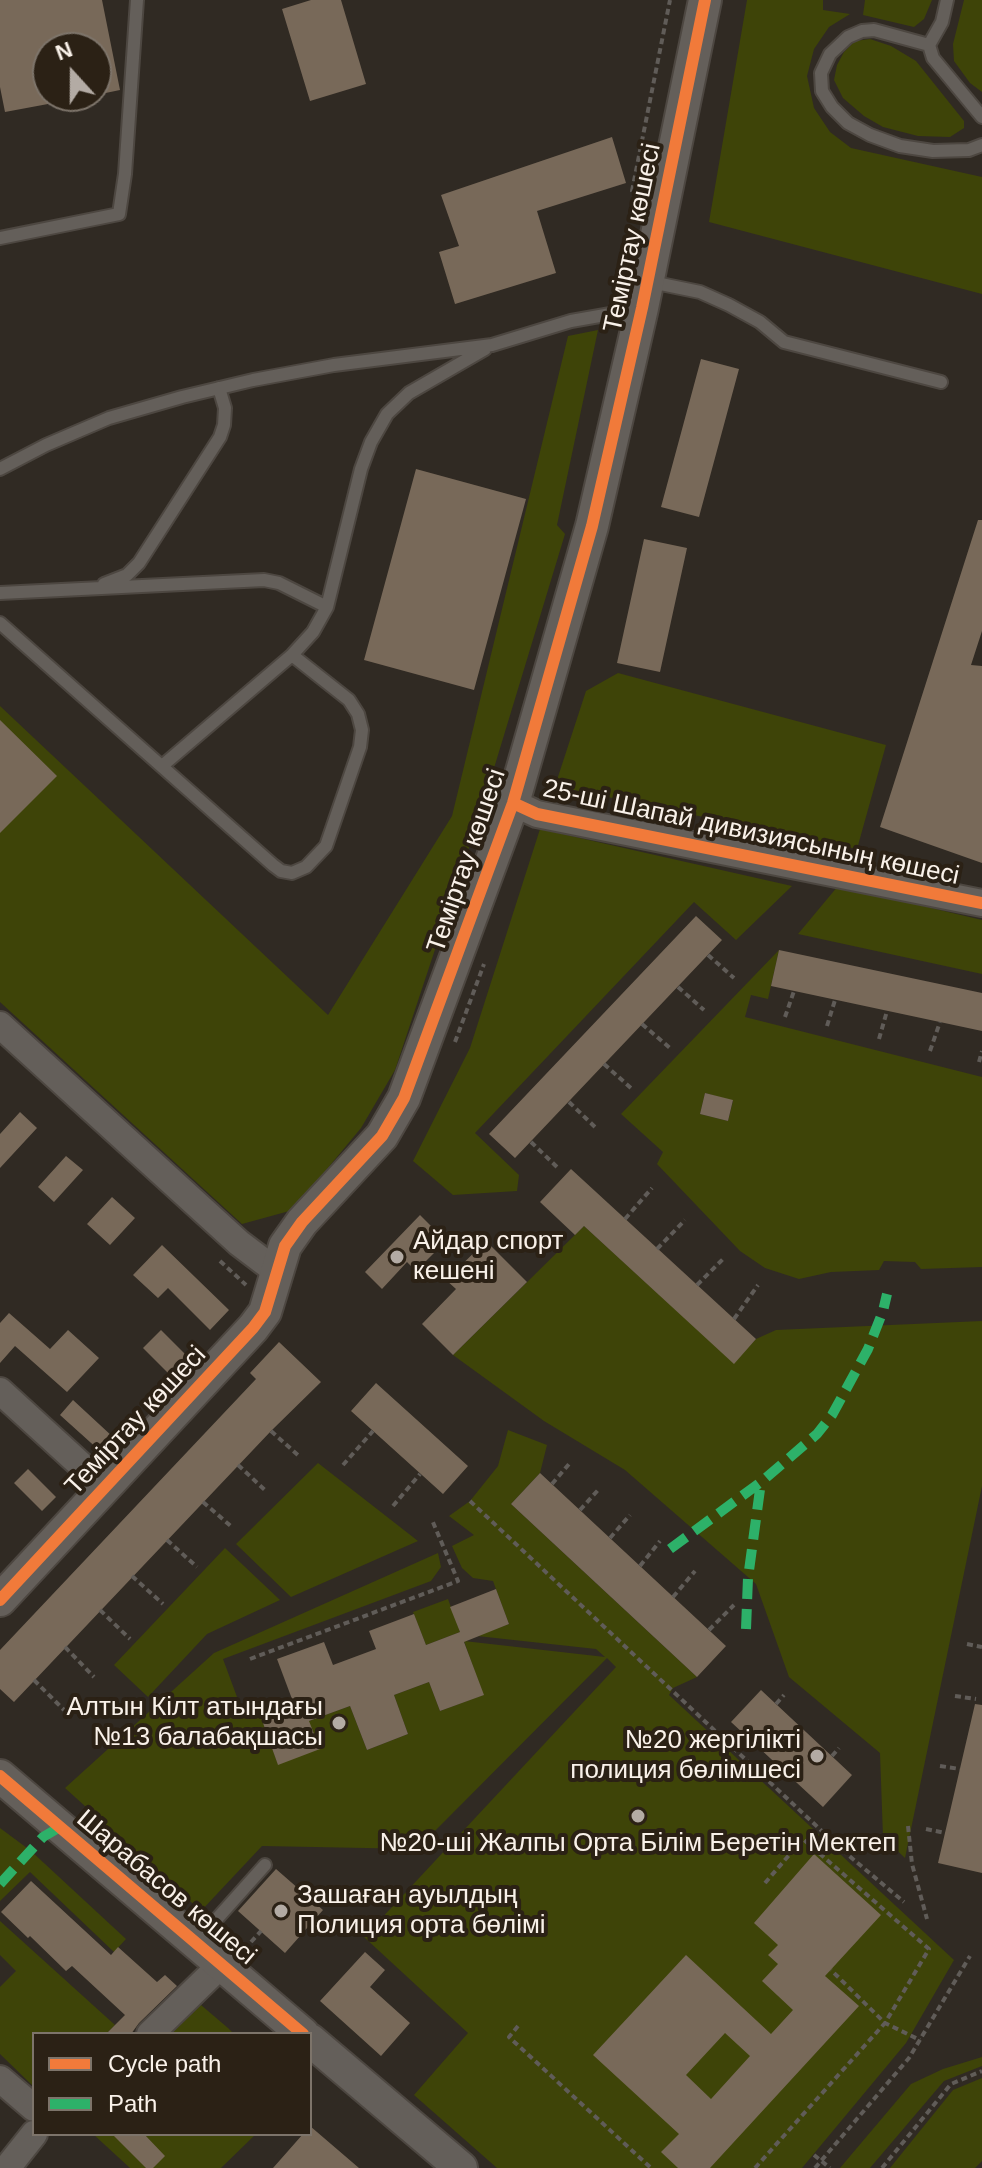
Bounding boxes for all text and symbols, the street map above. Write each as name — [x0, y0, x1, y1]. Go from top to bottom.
north arrow — [32, 32, 112, 112]
text: N — [52, 36, 76, 66]
street label: Теміртау көшесі — [598, 141, 668, 335]
street label: Теміртау көшесі — [421, 765, 513, 957]
street label: 25-ші Шапай дивизиясының көшесі — [540, 774, 962, 892]
place label: Айдар спорт кешені — [413, 1226, 564, 1288]
marker: Айдар спорт кешені — [388, 1248, 406, 1266]
street label: Теміртау көшесі — [59, 1340, 213, 1502]
place label: Алтын Кілт атындағы №13 балабақшасы — [66, 1692, 323, 1754]
marker: Алтын Кілт атындағы №13 балабақшасы — [330, 1714, 348, 1732]
place label: №20 жергілікті полиция бөлімшесі — [570, 1725, 801, 1786]
marker: №20 жергілікті полиция бөлімшесі — [808, 1747, 826, 1765]
street label: Шарабасов көшесі — [70, 1804, 262, 1972]
marker: №20-ші Жалпы Орта Білім Беретін Мектеп — [629, 1807, 647, 1825]
place label: №20-ші Жалпы Орта Білім Беретін Мектеп — [380, 1828, 896, 1860]
place label: Зашаған ауылдың Полиция орта бөлімі — [297, 1880, 546, 1942]
marker: Зашаған ауылдың Полиция орта бөлімі — [272, 1902, 290, 1920]
legend — [32, 2032, 312, 2136]
text: Cycle path — [108, 2050, 221, 2077]
text: Path — [108, 2090, 157, 2117]

